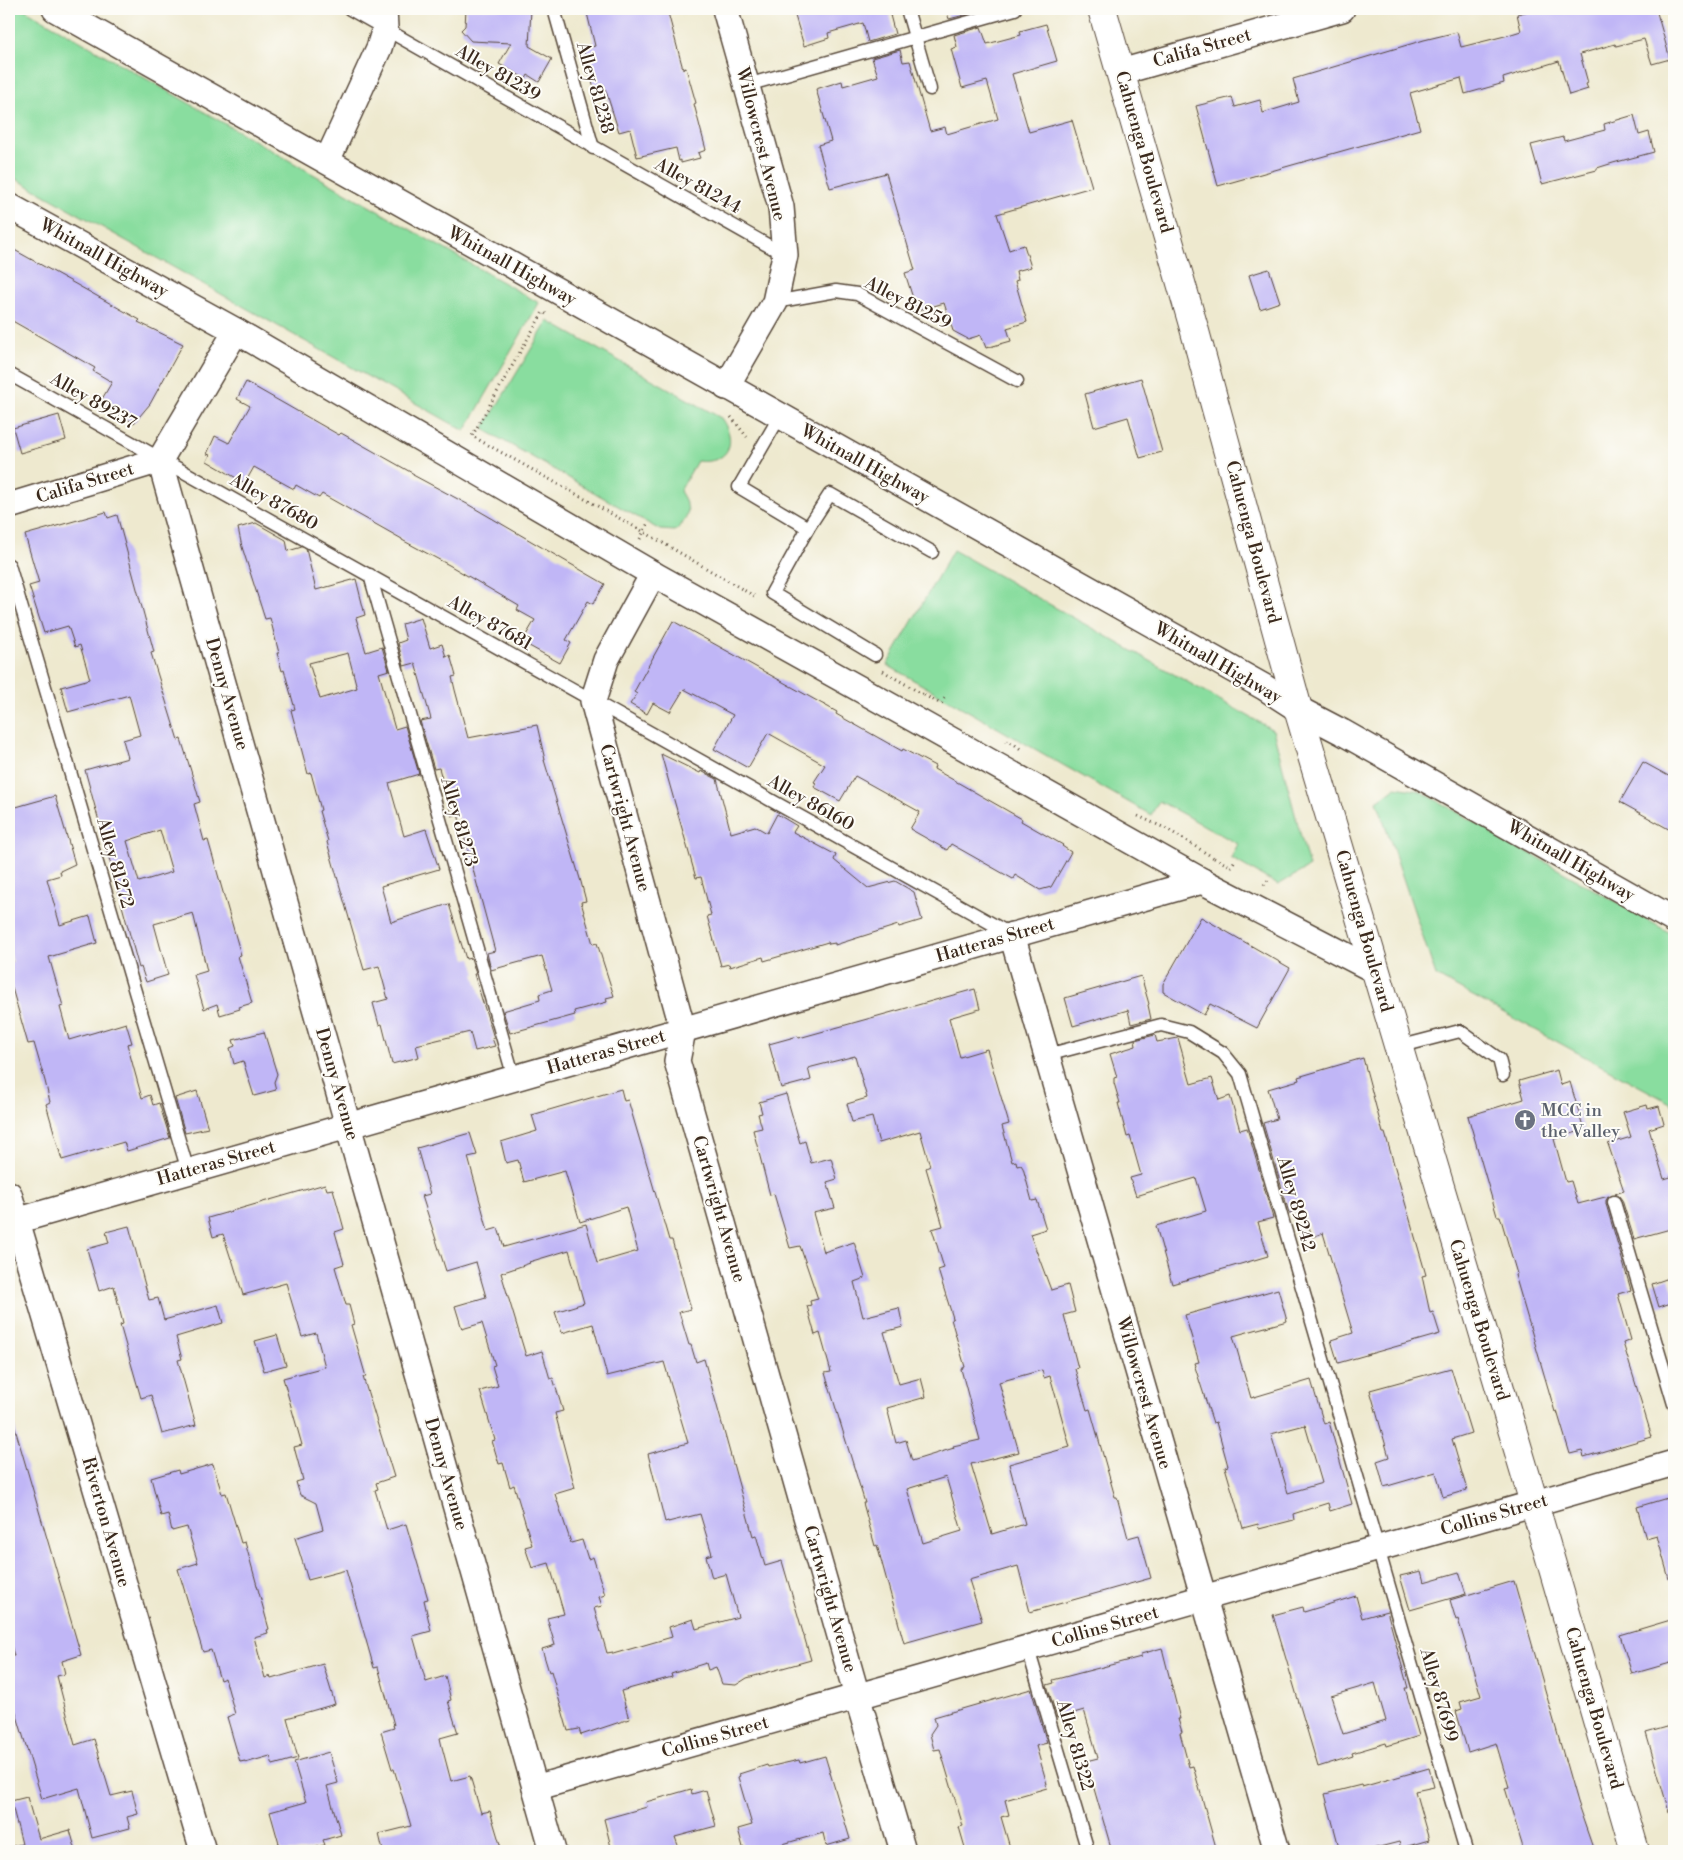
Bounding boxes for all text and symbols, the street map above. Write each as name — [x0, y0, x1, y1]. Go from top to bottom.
street label: Califa Street — [1150, 23, 1254, 73]
street label: Alley 81238 — [571, 38, 619, 137]
street label: Alley 81239 — [451, 39, 545, 107]
street label: Willowcrest Avenue — [731, 64, 791, 223]
street label: Cahuenga Boulevard — [1110, 68, 1178, 236]
street label: Alley 81244 — [650, 152, 746, 219]
street label: Whitnall Highway — [35, 213, 173, 303]
street label: Whitnall Highway — [443, 221, 581, 311]
street label: Alley 81259 — [860, 271, 955, 335]
street label: Alley 89237 — [45, 367, 140, 435]
street label: Whitnall Highway — [796, 419, 934, 509]
street label: Califa Street — [33, 457, 137, 509]
street label: Cahuenga Boulevard — [1220, 458, 1286, 627]
street label: Alley 87680 — [225, 468, 322, 536]
street label: Alley 87681 — [443, 590, 537, 656]
street label: Whitnall Highway — [1149, 617, 1286, 709]
street label: Denny Avenue — [200, 635, 254, 753]
street label: Cartwright Avenue — [594, 742, 656, 894]
street label: Alley 86160 — [763, 769, 859, 836]
street label: Alley 81273 — [435, 773, 483, 870]
street label: Alley 81272 — [91, 814, 139, 911]
street label: Whitnall Highway — [1502, 815, 1639, 907]
street label: Cahuenga Boulevard — [1330, 847, 1398, 1015]
street label: Hatteras Street — [933, 912, 1058, 968]
street label: Hatteras Street — [544, 1024, 669, 1080]
street label: Denny Avenue — [310, 1025, 364, 1143]
place label: MCC in the Valley — [1541, 1099, 1620, 1143]
church icon: MCC in the Valley — [1513, 1108, 1537, 1132]
street label: Cartwright Avenue — [687, 1133, 751, 1285]
street label: Hatteras Street — [154, 1135, 279, 1191]
street label: Alley 89242 — [1271, 1153, 1321, 1254]
street label: Cahuenga Boulevard — [1443, 1236, 1515, 1404]
street label: Willowcrest Avenue — [1111, 1313, 1177, 1472]
street label: Denny Avenue — [419, 1415, 473, 1533]
street label: Riverton Avenue — [76, 1454, 136, 1590]
street label: Collins Street — [1438, 1489, 1551, 1541]
street label: Cartwright Avenue — [798, 1523, 862, 1675]
street label: Collins Street — [1049, 1601, 1162, 1653]
street label: Cahuenga Boulevard — [1560, 1624, 1628, 1792]
street label: Alley 87699 — [1414, 1644, 1463, 1745]
street label: Alley 81322 — [1051, 1696, 1099, 1793]
street label: Collins Street — [659, 1711, 772, 1763]

